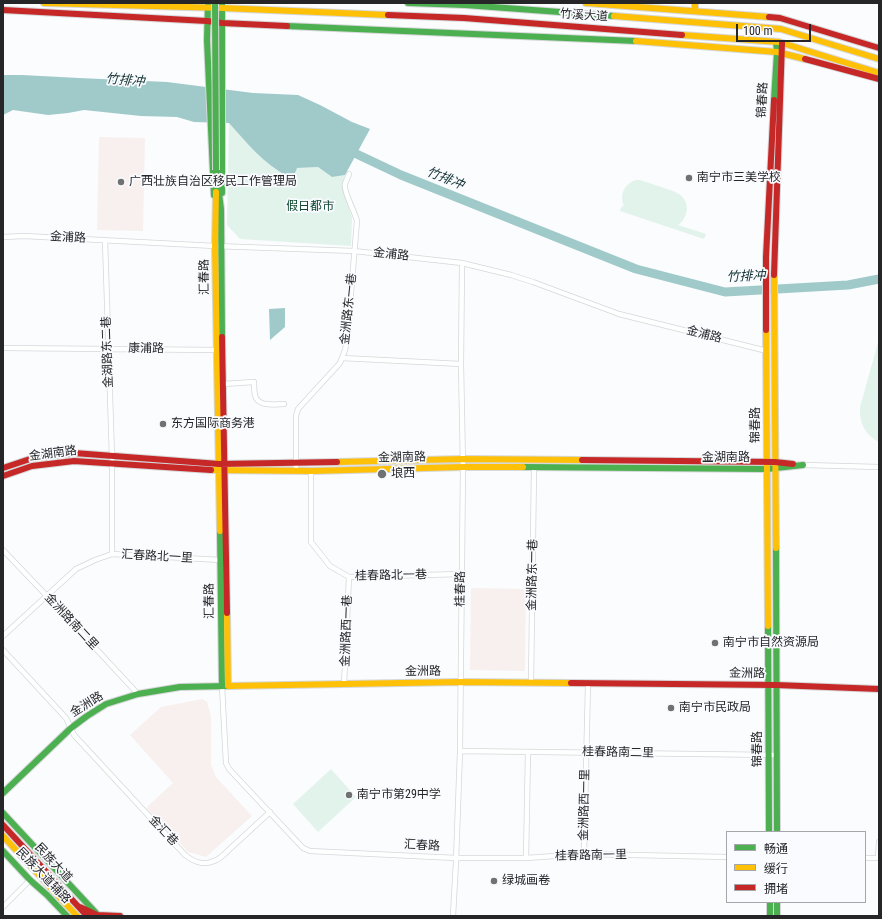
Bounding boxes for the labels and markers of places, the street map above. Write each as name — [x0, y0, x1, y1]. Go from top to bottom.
place label: 南宁市三美学校 — [697, 171, 781, 185]
marker: 南宁市三美学校 — [684, 173, 694, 183]
place label: 广西壮族自治区移民工作管理局 — [129, 175, 297, 189]
marker: 广西壮族自治区移民工作管理局 — [116, 177, 126, 187]
place label: 东方国际商务港 — [171, 417, 255, 431]
marker: 东方国际商务港 — [158, 419, 168, 429]
place label: 埌西 — [391, 467, 415, 481]
marker: 埌西 — [376, 468, 388, 480]
place label: 南宁市自然资源局 — [723, 636, 819, 650]
marker: 南宁市自然资源局 — [710, 638, 720, 648]
place label: 南宁市民政局 — [679, 701, 751, 715]
marker: 南宁市民政局 — [666, 703, 676, 713]
place label: 南宁市第29中学 — [357, 788, 441, 802]
marker: 南宁市第29中学 — [344, 790, 354, 800]
place label: 绿城画卷 — [502, 874, 550, 888]
marker: 绿城画卷 — [489, 876, 499, 886]

